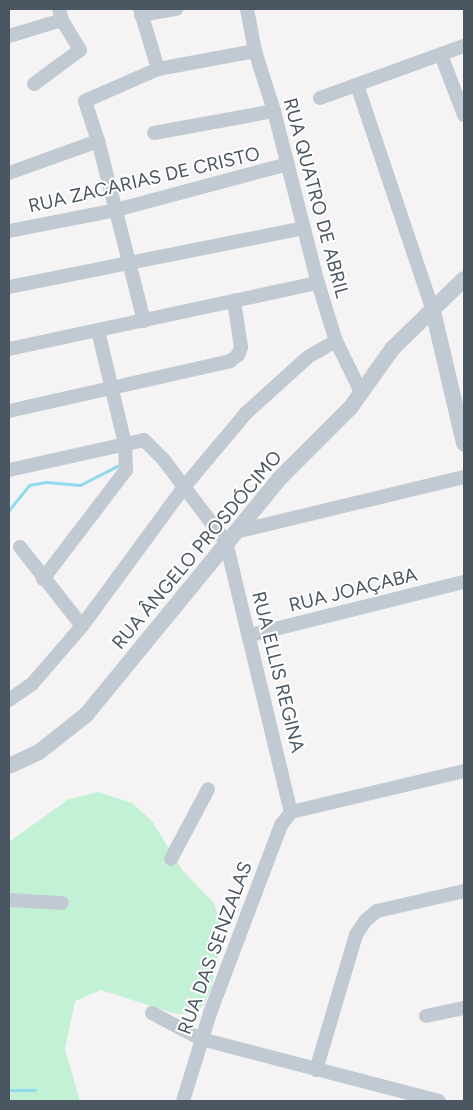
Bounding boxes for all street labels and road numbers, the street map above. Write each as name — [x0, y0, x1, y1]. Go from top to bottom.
street label: RUA QUATRO DE ABRIL — [278, 96, 354, 300]
street label: RUA ZACARIAS DE CRISTO — [26, 142, 262, 218]
street label: RUA ÂNGELO PROSDÓCIMO — [107, 446, 287, 654]
street label: RUA JOAÇABA — [287, 563, 419, 617]
street label: RUA ELLIS REGINA — [247, 589, 309, 755]
street label: RUA DAS SENZALAS — [173, 858, 257, 1038]

